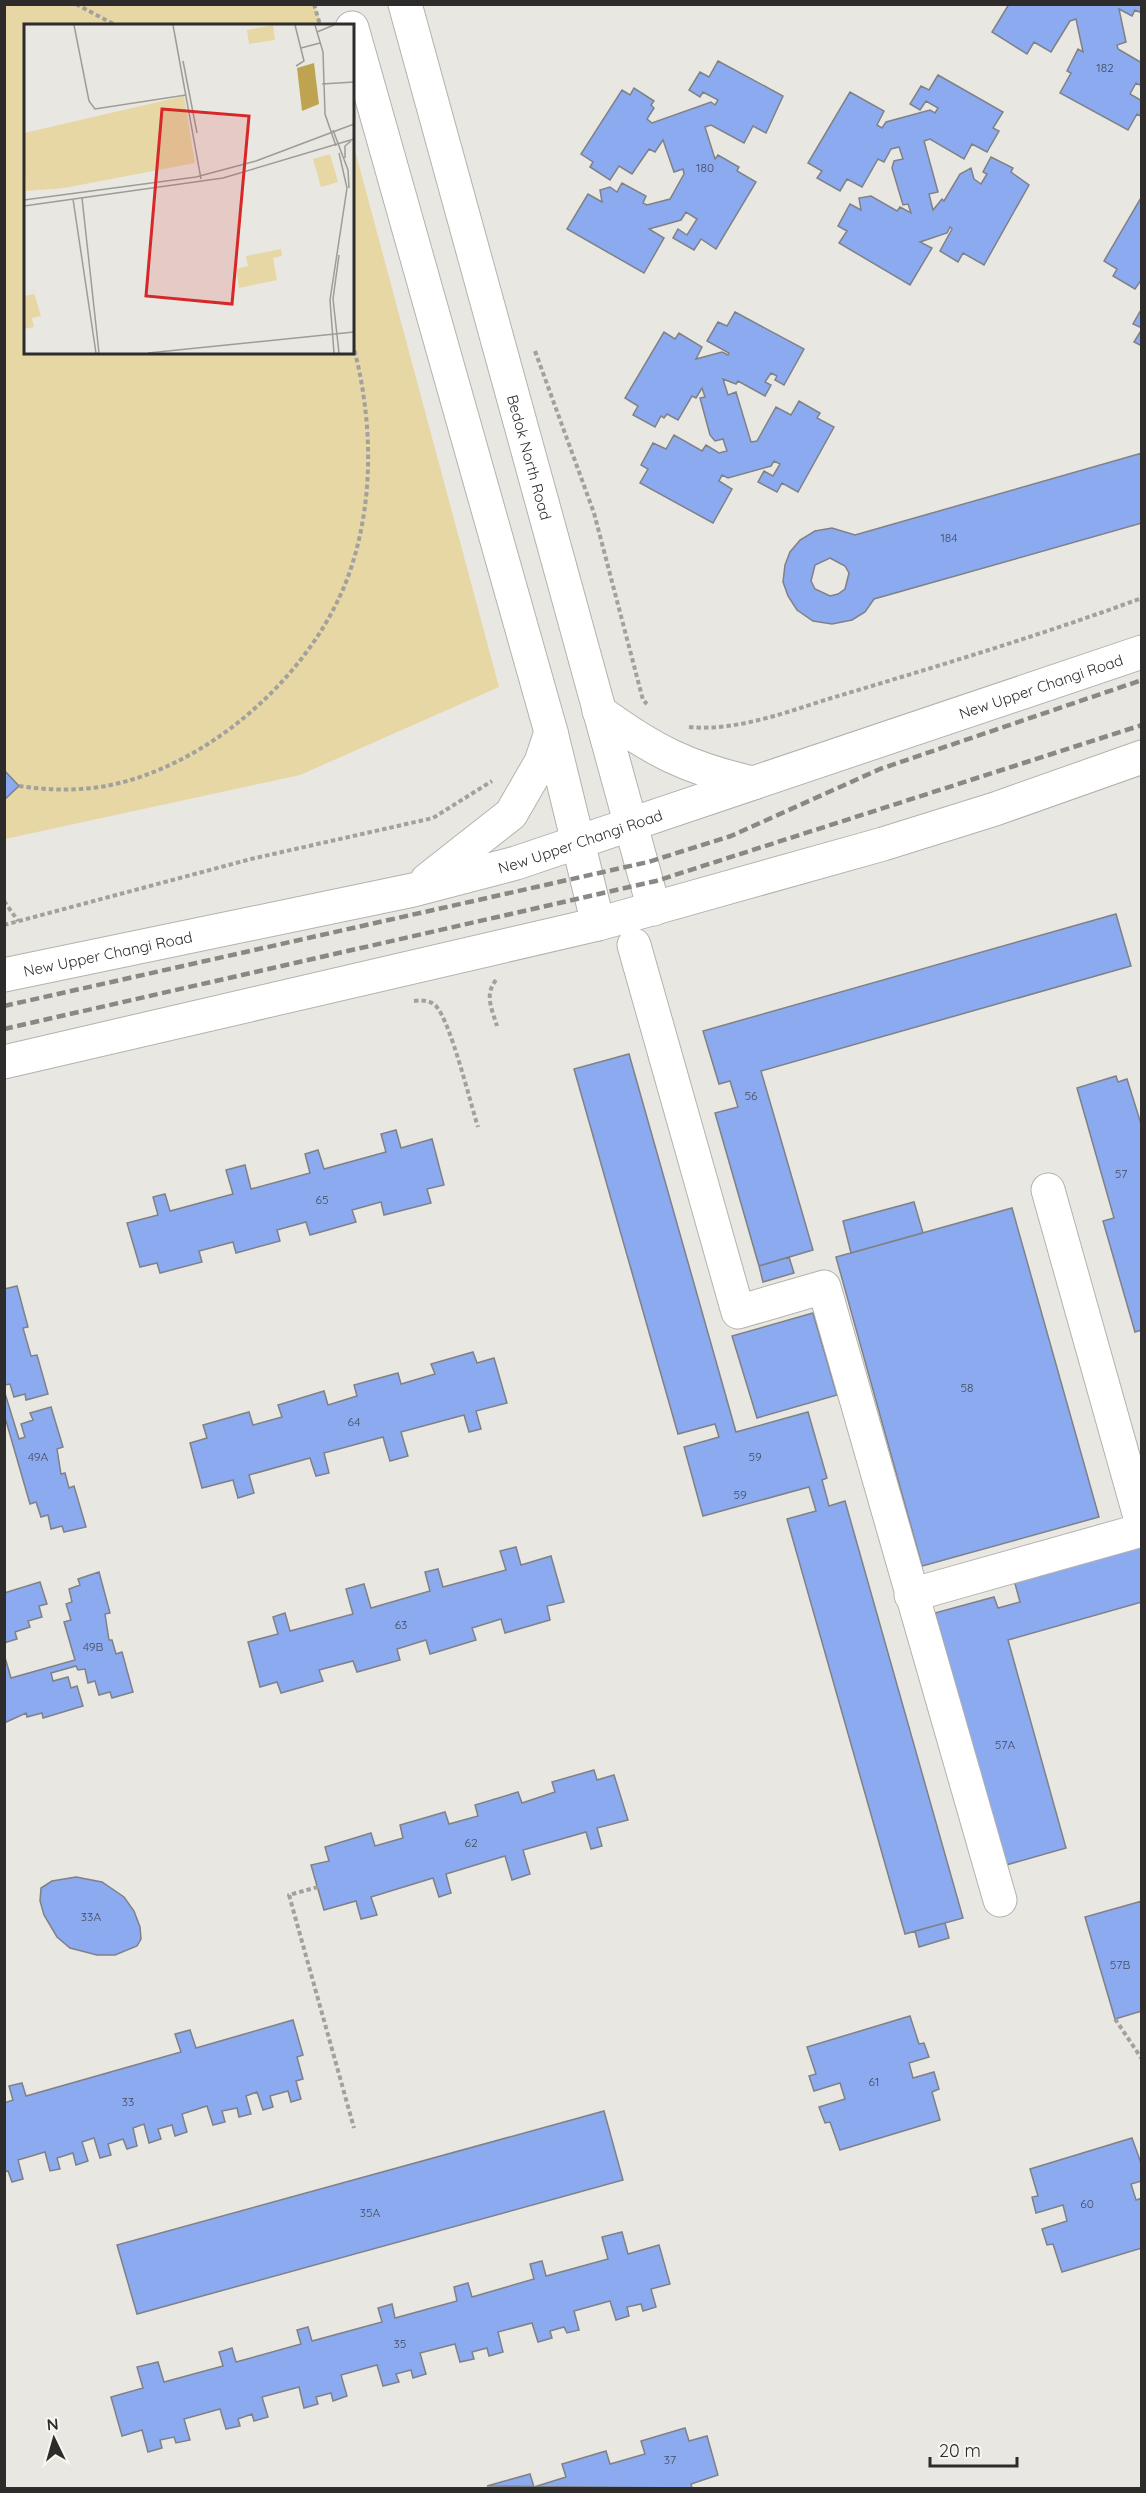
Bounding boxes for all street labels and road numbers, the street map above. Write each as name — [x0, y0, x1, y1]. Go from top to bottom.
street label: Bedok North Road — [503, 392, 556, 522]
street label: New Upper Changi Road — [956, 650, 1125, 723]
street label: New Upper Changi Road — [496, 805, 665, 877]
street label: New Upper Changi Road — [22, 927, 194, 980]

